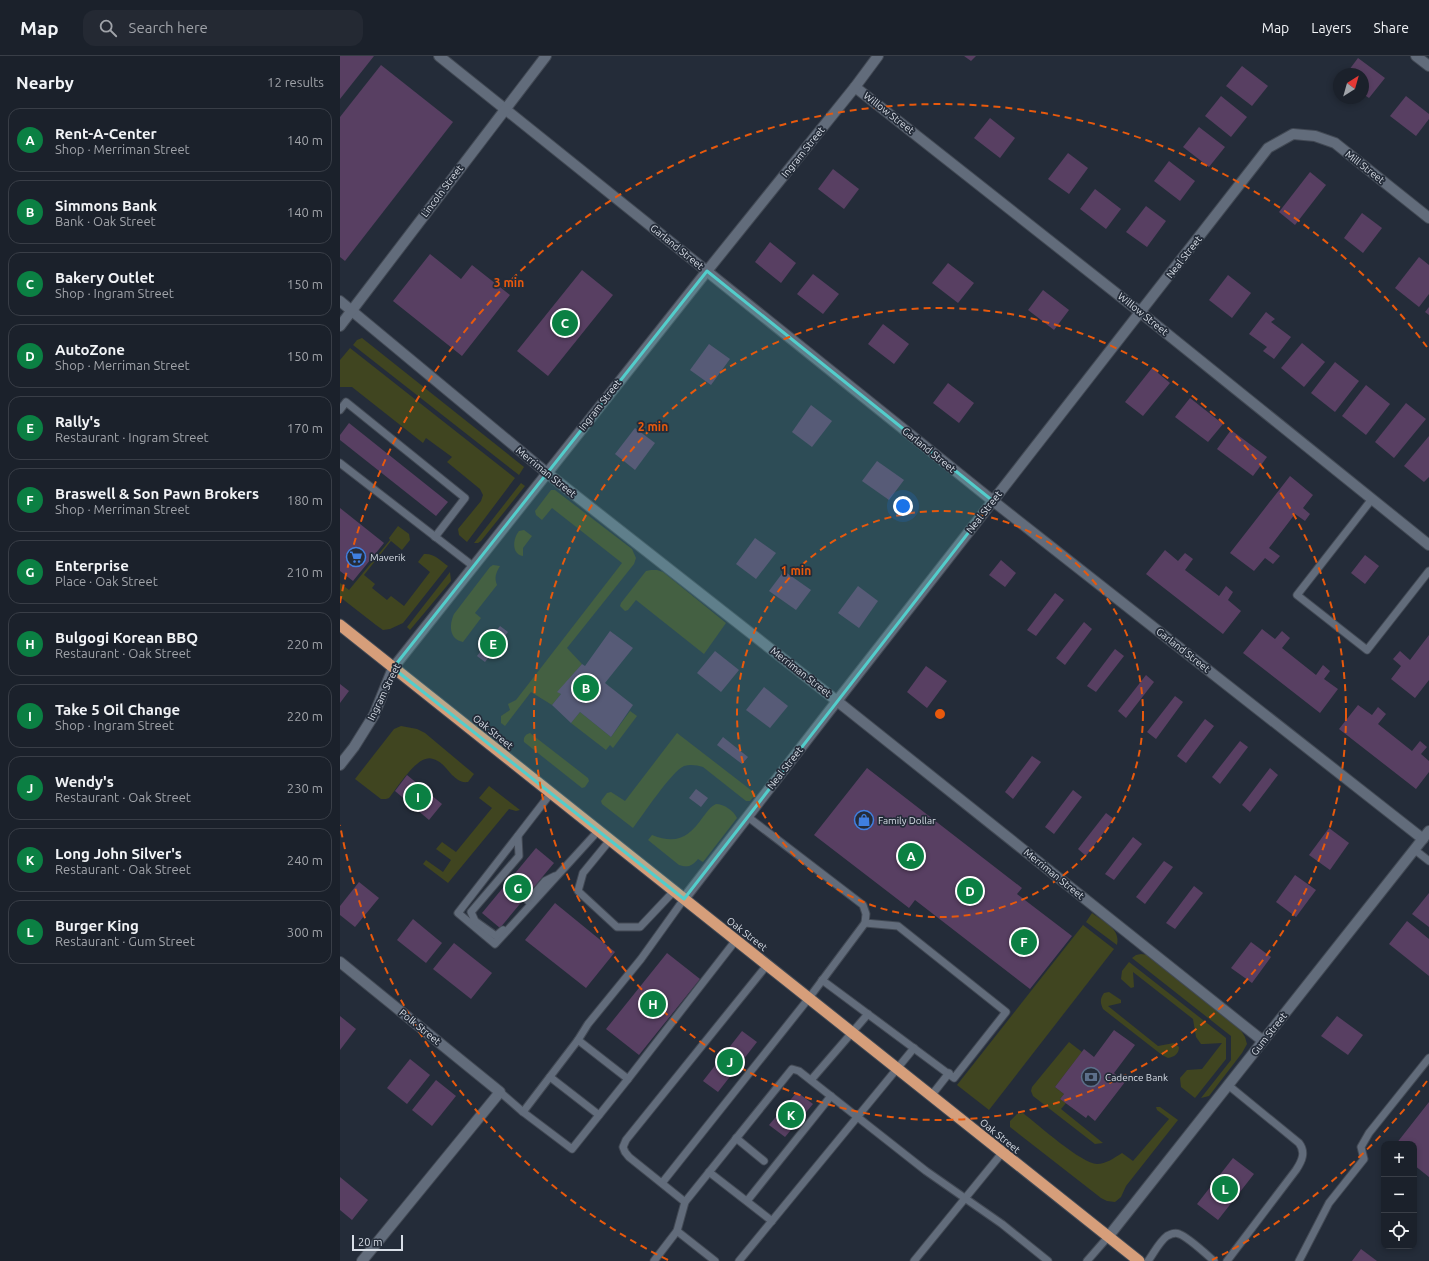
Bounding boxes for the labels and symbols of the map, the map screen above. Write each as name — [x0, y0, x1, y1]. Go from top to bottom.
north arrow — [1333, 68, 1369, 104]
street label: Willow Street — [862, 90, 916, 136]
street label: Ingram Street — [779, 124, 827, 179]
street label: Mill Street — [1343, 148, 1387, 186]
street label: Lincoln Street — [419, 163, 465, 219]
street label: Garland Street — [648, 222, 706, 272]
street label: Neal Street — [1164, 234, 1204, 280]
text: 3 min — [494, 276, 524, 289]
street label: Willow Street — [1116, 291, 1170, 337]
pin: C — [552, 308, 578, 338]
street label: Ingram Street — [577, 377, 623, 433]
text: 2 min — [638, 420, 668, 433]
street label: Garland Street — [900, 425, 958, 475]
street label: Merriman Street — [514, 444, 578, 500]
street label: Neal Street — [964, 489, 1004, 535]
your location — [893, 496, 913, 516]
supermarket icon: Maverik — [345, 546, 367, 568]
place label: Maverik — [370, 552, 405, 563]
text: 1 min — [781, 564, 811, 577]
street label: Garland Street — [1154, 626, 1212, 674]
pin: E — [480, 629, 506, 659]
street label: Merriman Street — [768, 645, 834, 699]
street label: Ingram Street — [366, 662, 403, 722]
pin: B — [573, 673, 599, 703]
centre of rings — [933, 707, 947, 721]
street label: Oak Street — [471, 713, 515, 751]
street label: Neal Street — [765, 745, 805, 791]
pin: I — [405, 782, 431, 812]
shop icon: Family Dollar — [853, 809, 875, 831]
place label: Family Dollar — [878, 815, 936, 826]
pin: A — [898, 841, 924, 871]
street label: Merriman Street — [1022, 846, 1086, 902]
pin: G — [505, 873, 531, 903]
pin: D — [957, 876, 983, 906]
street label: Oak Street — [725, 915, 769, 953]
pin: F — [1011, 927, 1037, 957]
pin: H — [640, 989, 666, 1019]
street label: Polk Street — [397, 1007, 443, 1047]
street label: Gum Street — [1249, 1010, 1289, 1058]
pin: J — [717, 1047, 743, 1077]
bank icon: Cadence Bank — [1080, 1066, 1102, 1088]
place label: Cadence Bank — [1105, 1072, 1168, 1083]
pin: K — [778, 1100, 804, 1130]
street label: Oak Street — [978, 1117, 1022, 1155]
pin: L — [1212, 1174, 1238, 1204]
scale bar — [352, 1233, 403, 1252]

